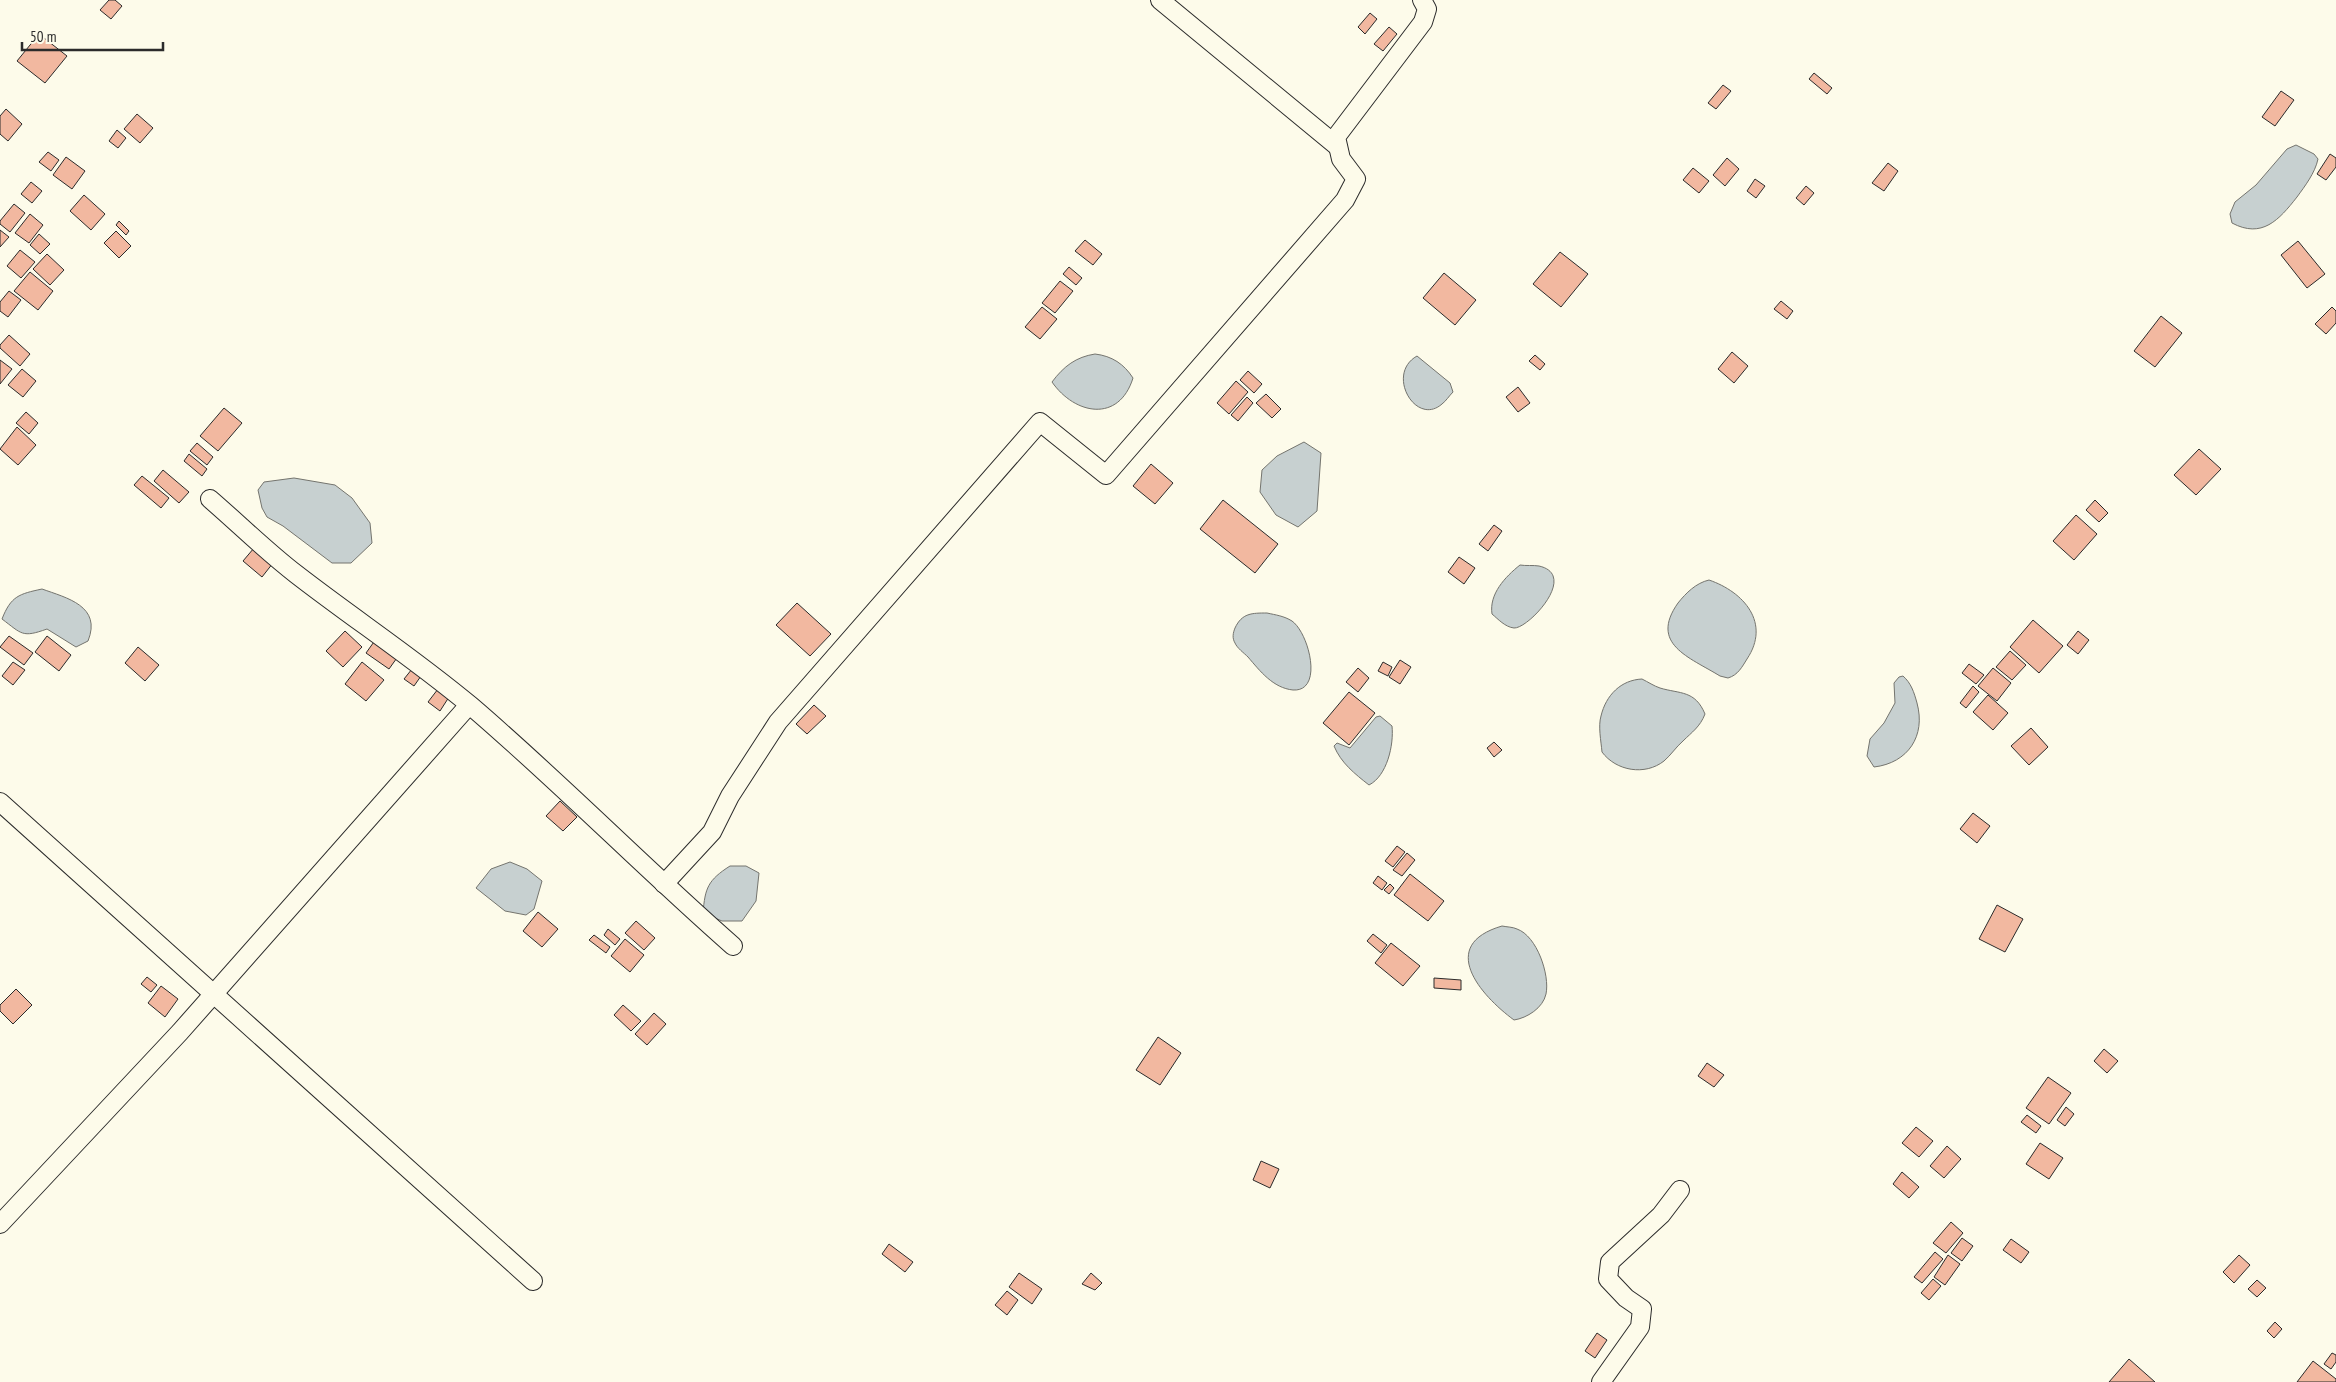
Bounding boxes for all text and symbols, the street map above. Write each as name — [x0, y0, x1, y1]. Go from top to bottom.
scale bar — [22, 20, 164, 52]
text: 50 m — [30, 27, 56, 46]

